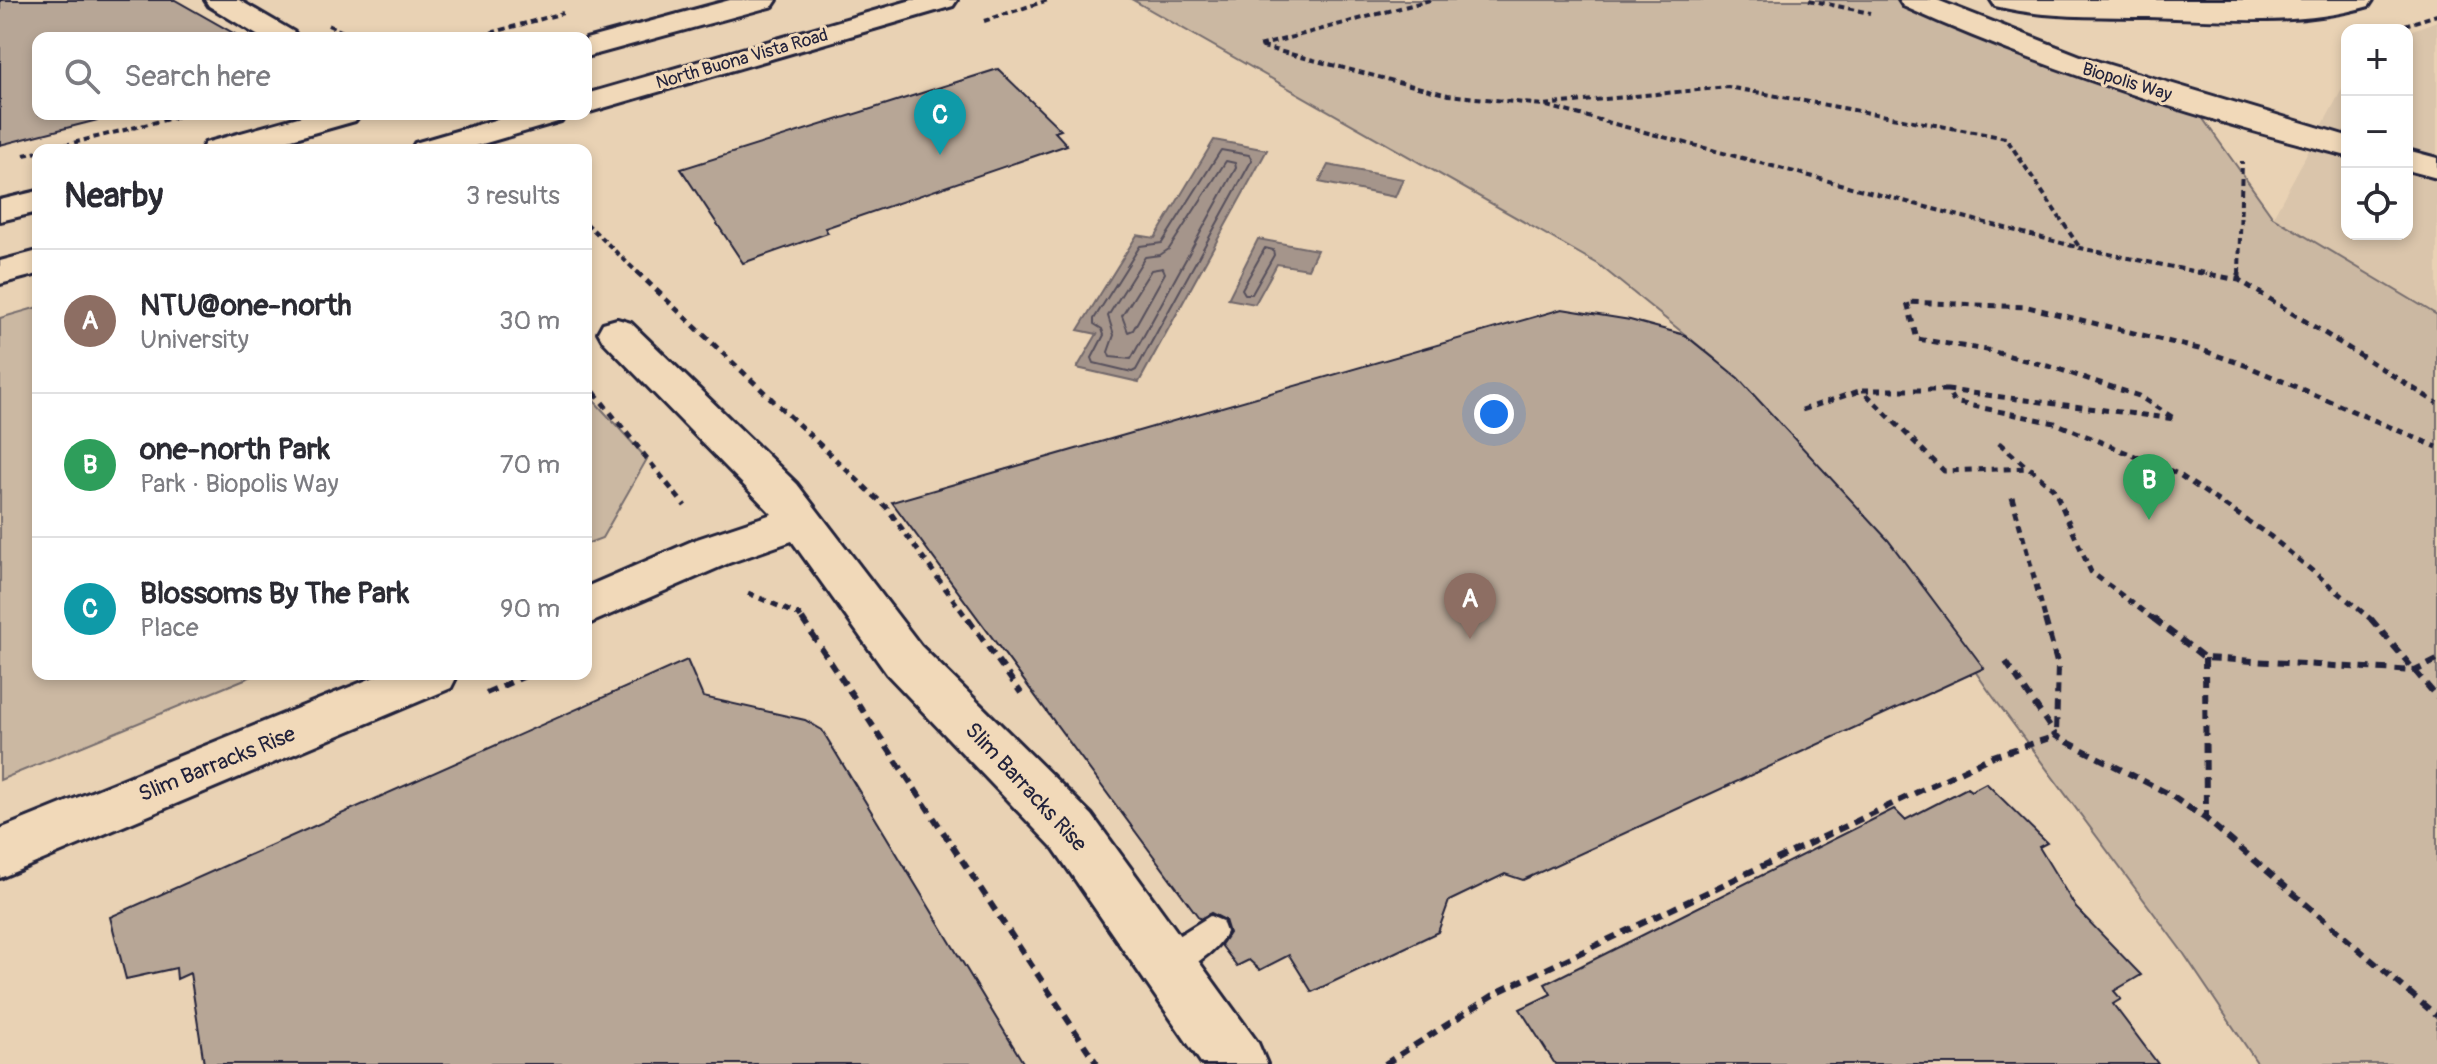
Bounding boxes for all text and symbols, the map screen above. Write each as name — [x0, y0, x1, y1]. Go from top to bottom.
street label: North Buona Vista Road — [653, 23, 831, 95]
map controls — [2341, 24, 2413, 240]
button: + — [2341, 24, 2413, 96]
search box — [32, 32, 592, 120]
icon: search — [60, 54, 104, 98]
text: Search here — [124, 58, 271, 95]
street label: Biopolis Way — [2080, 58, 2175, 107]
pin: C — [914, 89, 966, 155]
button: − — [2341, 96, 2413, 168]
button: locate — [2341, 168, 2413, 240]
text: Nearby — [64, 175, 163, 218]
text: 3 results — [466, 180, 560, 212]
text: NTU@one-north — [140, 287, 352, 324]
text: A — [82, 305, 98, 337]
text: 30 m — [499, 305, 560, 337]
text: University — [140, 324, 249, 356]
your location — [1474, 394, 1514, 434]
text: one-north Park — [140, 431, 330, 468]
text: B — [83, 449, 97, 481]
text: 70 m — [500, 449, 560, 481]
pin: B — [2123, 454, 2175, 520]
text: Park · Biopolis Way — [140, 468, 338, 500]
pin: A — [1444, 573, 1496, 639]
text: Blossoms By The Park — [140, 575, 409, 612]
text: C — [82, 593, 98, 625]
text: 90 m — [500, 593, 560, 625]
text: Place — [140, 612, 199, 644]
street label: Slim Barracks Rise — [959, 716, 1093, 858]
street label: Slim Barracks Rise — [134, 720, 300, 808]

